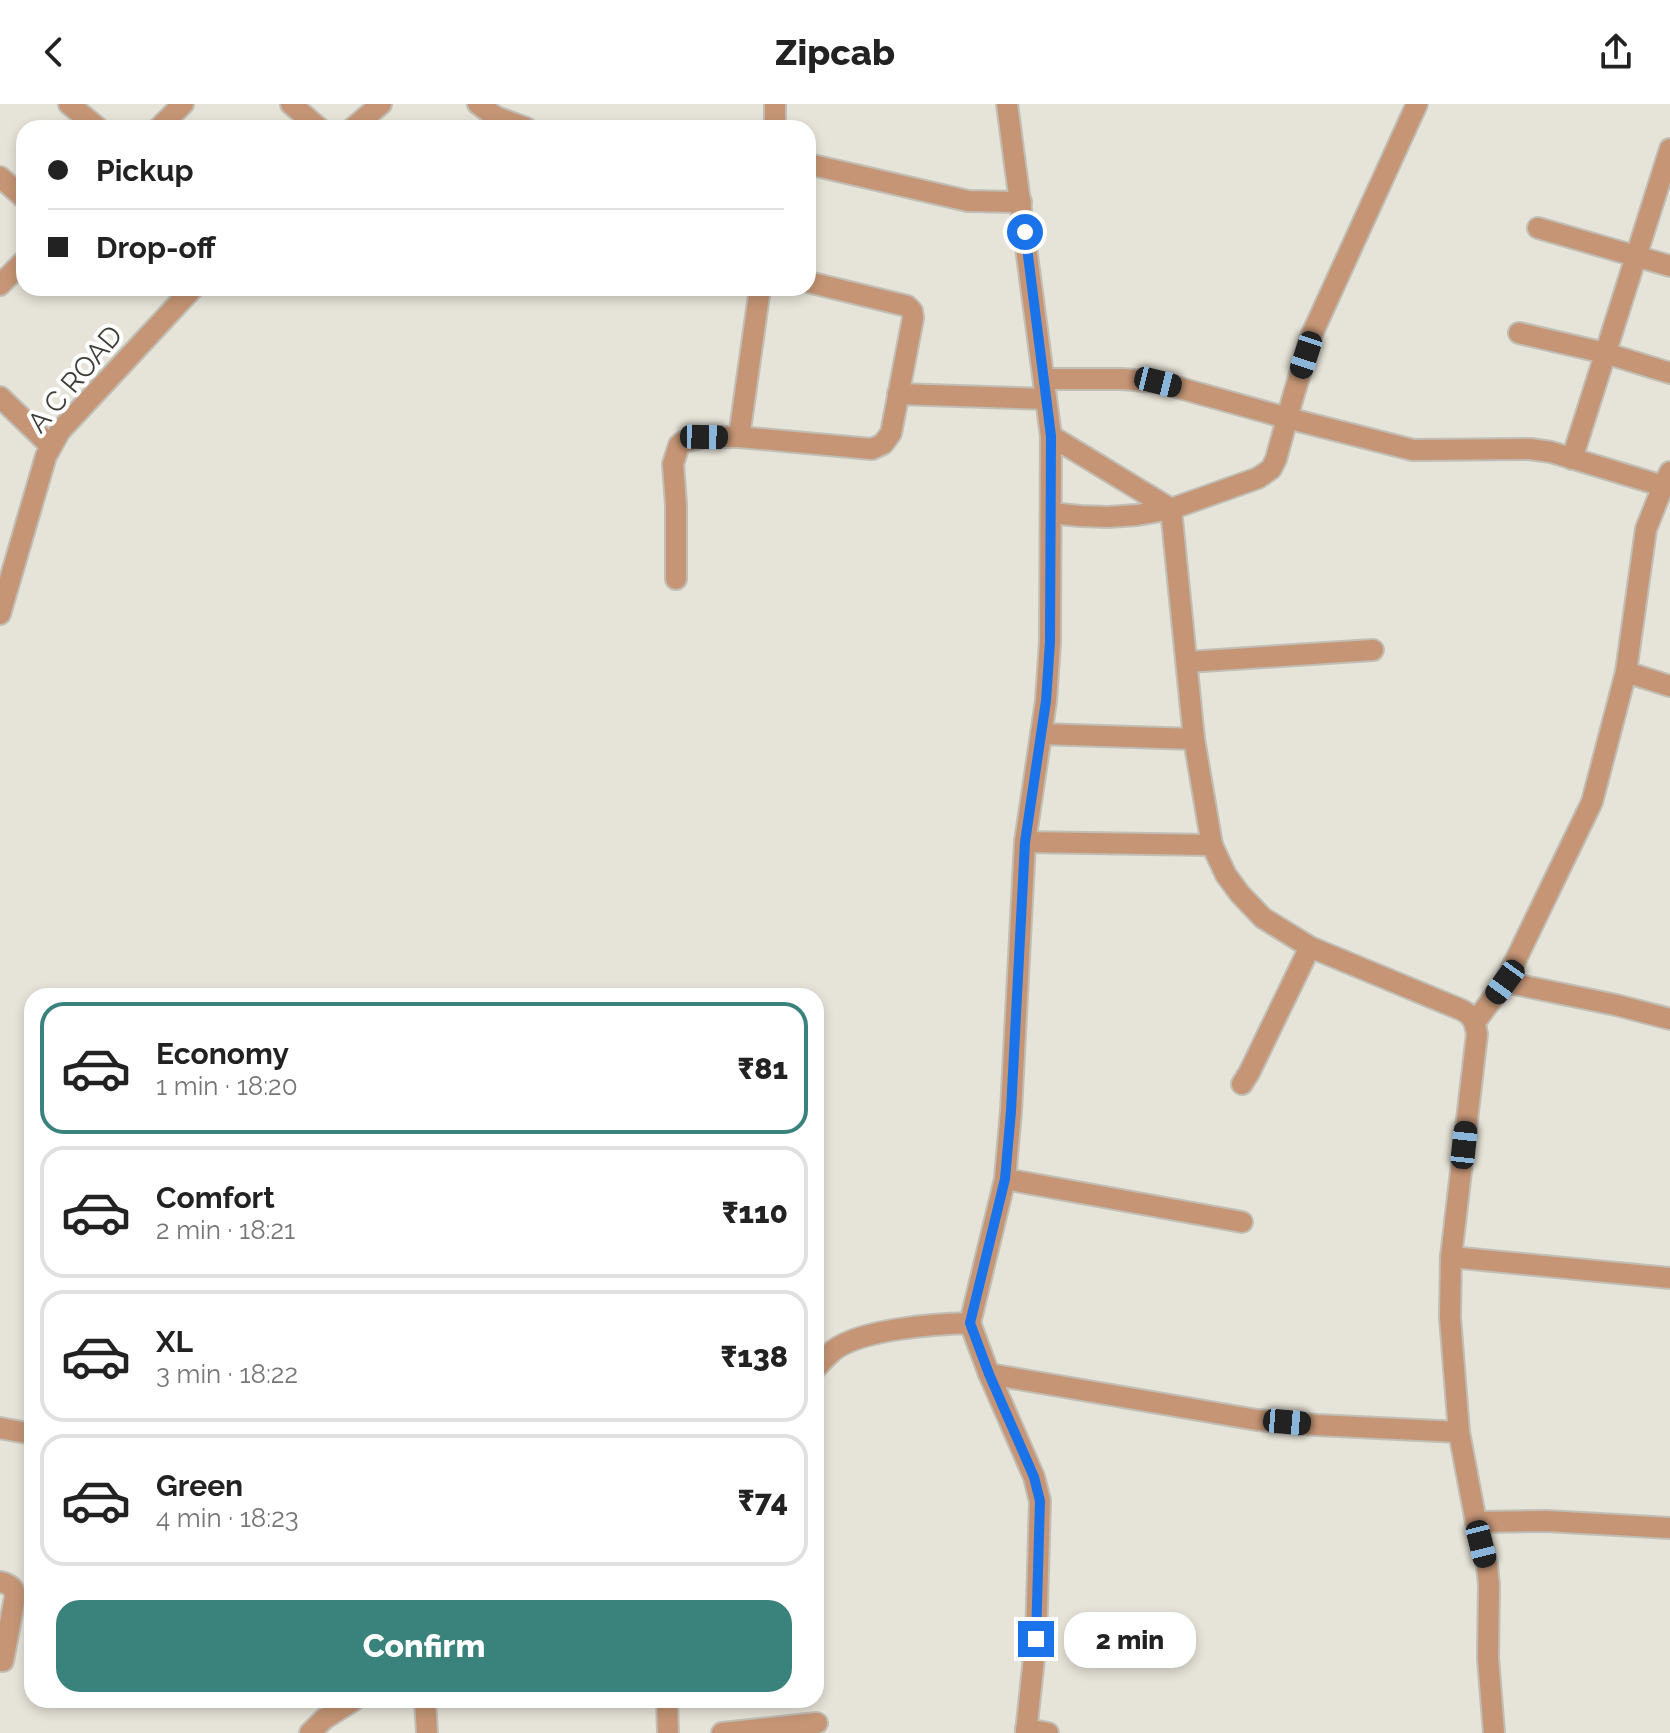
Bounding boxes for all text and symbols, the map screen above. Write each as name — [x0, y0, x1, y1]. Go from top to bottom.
icon: back — [32, 30, 76, 74]
icon: share — [1594, 30, 1638, 74]
text: Zipcab — [775, 31, 895, 73]
text: Pickup — [96, 153, 194, 188]
route start — [1007, 214, 1043, 250]
text: Drop-off — [96, 230, 216, 265]
street label: A C ROAD — [21, 319, 129, 439]
car — [1287, 328, 1325, 382]
car — [1132, 365, 1184, 399]
car — [680, 425, 728, 449]
car — [1481, 956, 1529, 1008]
icon: car — [60, 1032, 132, 1104]
text: Economy — [156, 1036, 289, 1071]
text: ₹81 — [738, 1051, 788, 1086]
text: 1 min · 18:20 — [156, 1071, 298, 1101]
car — [1450, 1120, 1478, 1170]
icon: car — [60, 1176, 132, 1248]
text: Comfort — [156, 1180, 275, 1215]
text: ₹110 — [722, 1195, 788, 1230]
text: 2 min · 18:21 — [156, 1215, 295, 1245]
icon: car — [60, 1320, 132, 1392]
text: XL — [156, 1324, 193, 1359]
text: ₹138 — [721, 1339, 788, 1374]
text: 3 min · 18:22 — [156, 1359, 298, 1389]
car — [1262, 1408, 1312, 1436]
icon: car — [60, 1464, 132, 1536]
text: Green — [156, 1468, 243, 1503]
text: ₹74 — [738, 1483, 788, 1518]
text: 4 min · 18:23 — [156, 1503, 299, 1533]
car — [1464, 1518, 1498, 1570]
button: Confirm — [56, 1600, 792, 1692]
callout: 2 min — [1064, 1611, 1196, 1667]
route end — [1018, 1621, 1054, 1657]
text: 2 min — [1096, 1625, 1164, 1655]

